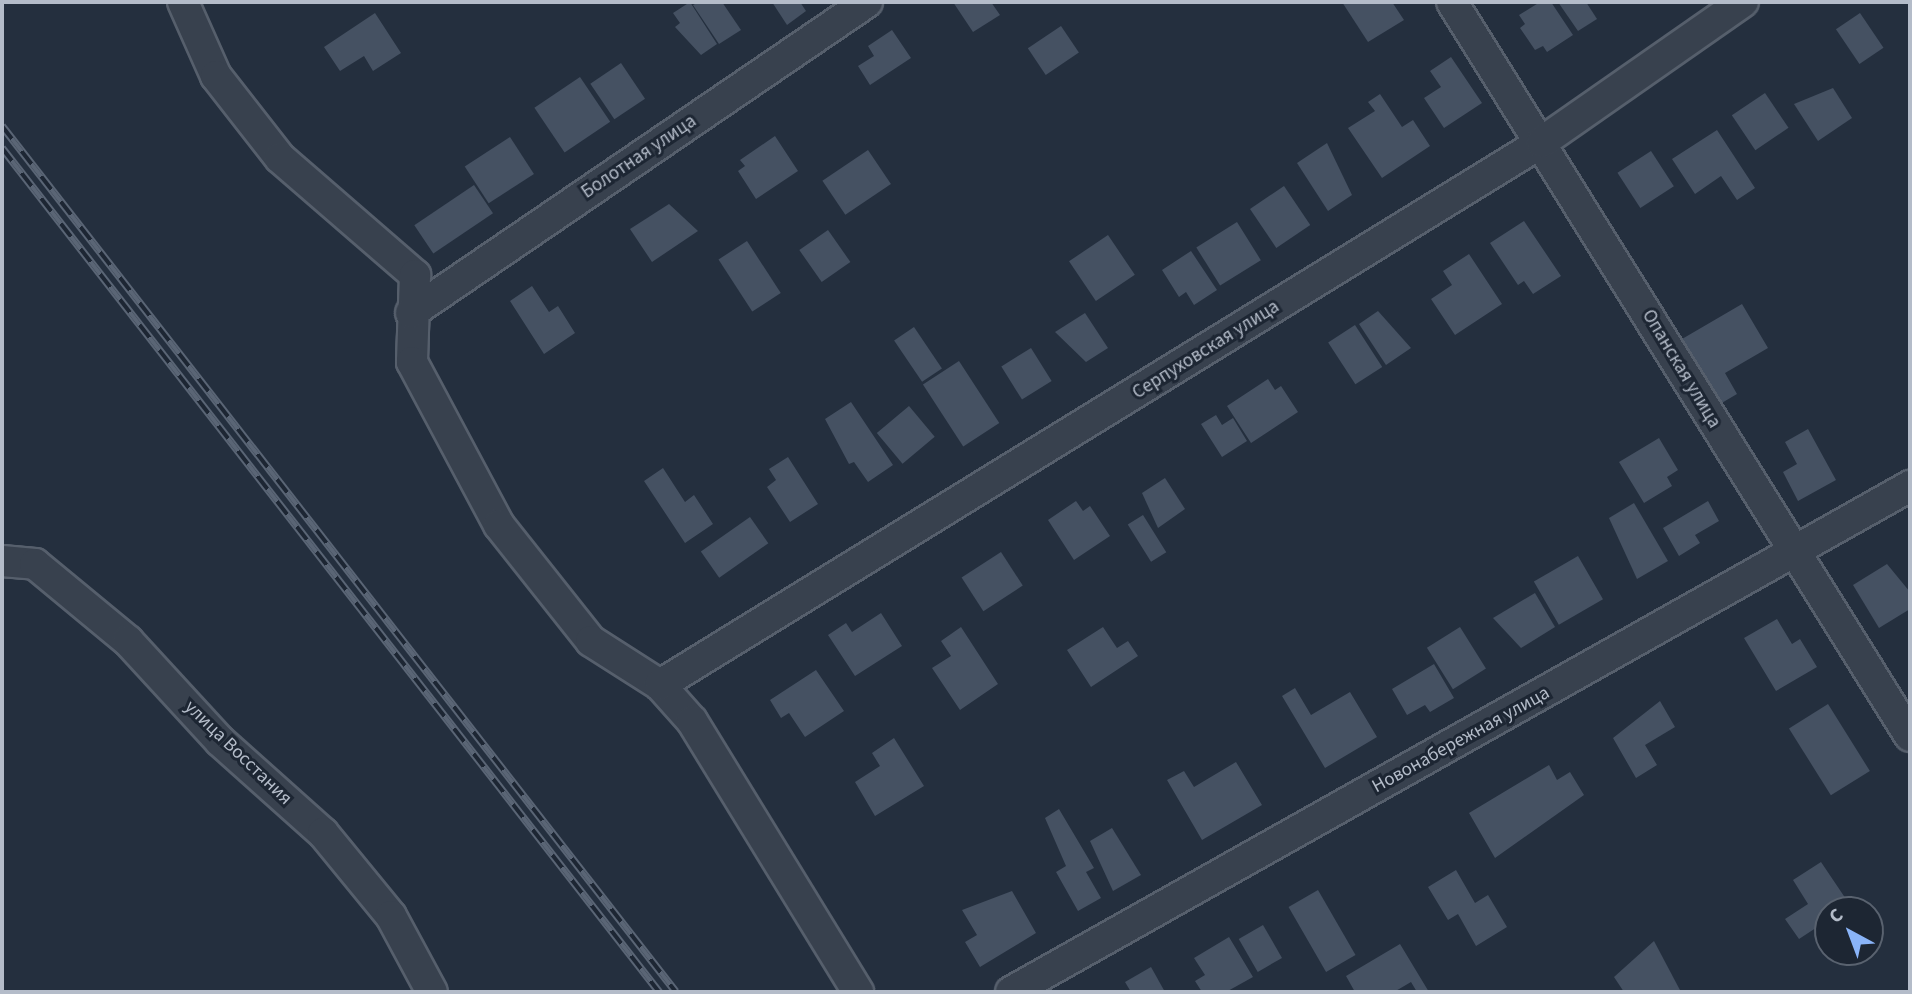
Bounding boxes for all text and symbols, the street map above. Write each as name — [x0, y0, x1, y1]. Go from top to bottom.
street label: Болотная улица — [577, 110, 701, 204]
street label: Серпуховская улица — [1128, 296, 1284, 404]
street label: Опанская улица — [1637, 306, 1725, 432]
street label: Новонабережная улица — [1368, 682, 1554, 798]
street label: улица Восстания — [179, 696, 297, 810]
north arrow — [1814, 896, 1884, 966]
text: С — [1823, 902, 1849, 930]

